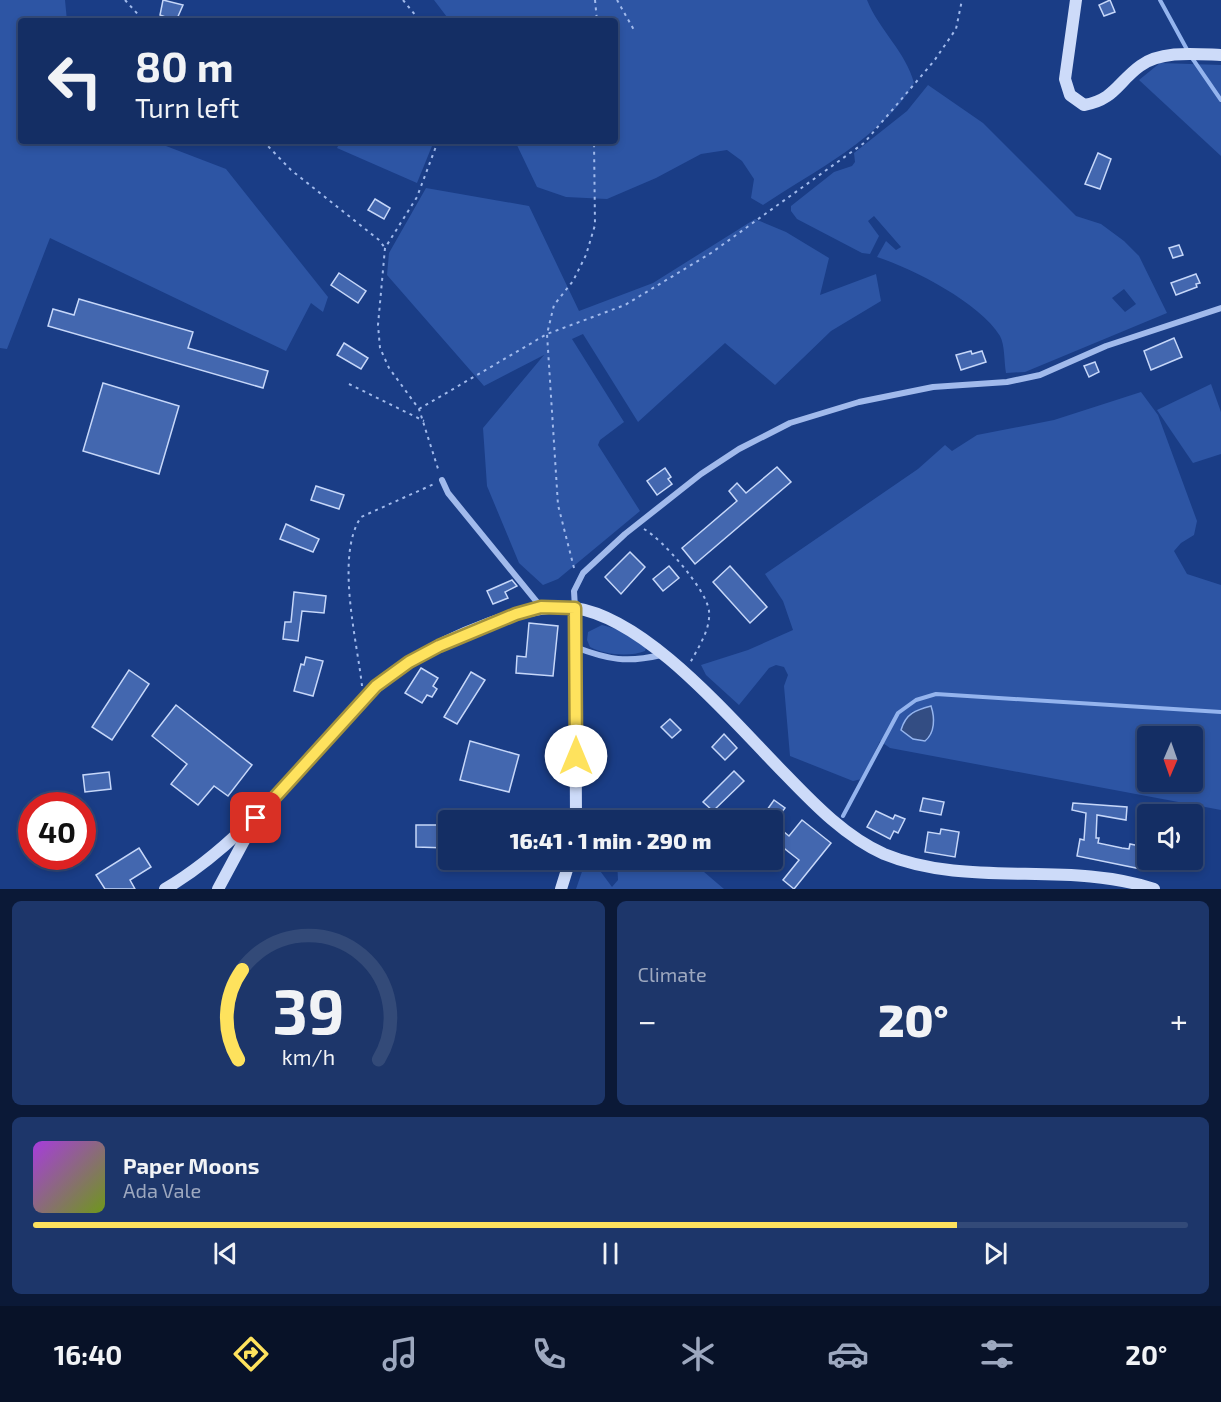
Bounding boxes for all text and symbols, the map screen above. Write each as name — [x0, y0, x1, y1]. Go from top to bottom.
text: 80 m — [135, 40, 234, 90]
icon: left — [36, 42, 114, 120]
text: Turn left — [135, 91, 239, 123]
position arrow — [544, 724, 608, 788]
north arrow — [1137, 726, 1203, 792]
map controls — [1137, 726, 1203, 870]
speed limit sign: 40 — [18, 792, 96, 870]
pin — [230, 792, 281, 843]
icon: arrive — [239, 801, 272, 834]
button: sound — [1137, 804, 1203, 870]
text: 16:41 · 1 min · 290 m — [510, 827, 711, 853]
text: Climate — [638, 962, 707, 986]
text: 39 — [272, 972, 344, 1047]
text: 20° — [878, 992, 949, 1046]
text: − — [638, 1000, 657, 1040]
text: + — [1170, 1000, 1188, 1040]
text: km/h — [282, 1044, 335, 1069]
text: Paper Moons — [123, 1152, 259, 1178]
text: Ada Vale — [123, 1178, 201, 1202]
icon: previous — [209, 1237, 242, 1270]
icon: pause — [594, 1237, 627, 1270]
icon: next — [979, 1237, 1012, 1270]
icon: directions — [230, 1333, 272, 1375]
icon: music — [379, 1333, 421, 1375]
icon: phone — [528, 1333, 570, 1375]
icon: climate — [677, 1333, 719, 1375]
icon: car — [827, 1333, 869, 1375]
icon: filters — [976, 1333, 1018, 1375]
text: 16:40 — [54, 1338, 122, 1370]
text: 20° — [1125, 1338, 1167, 1370]

